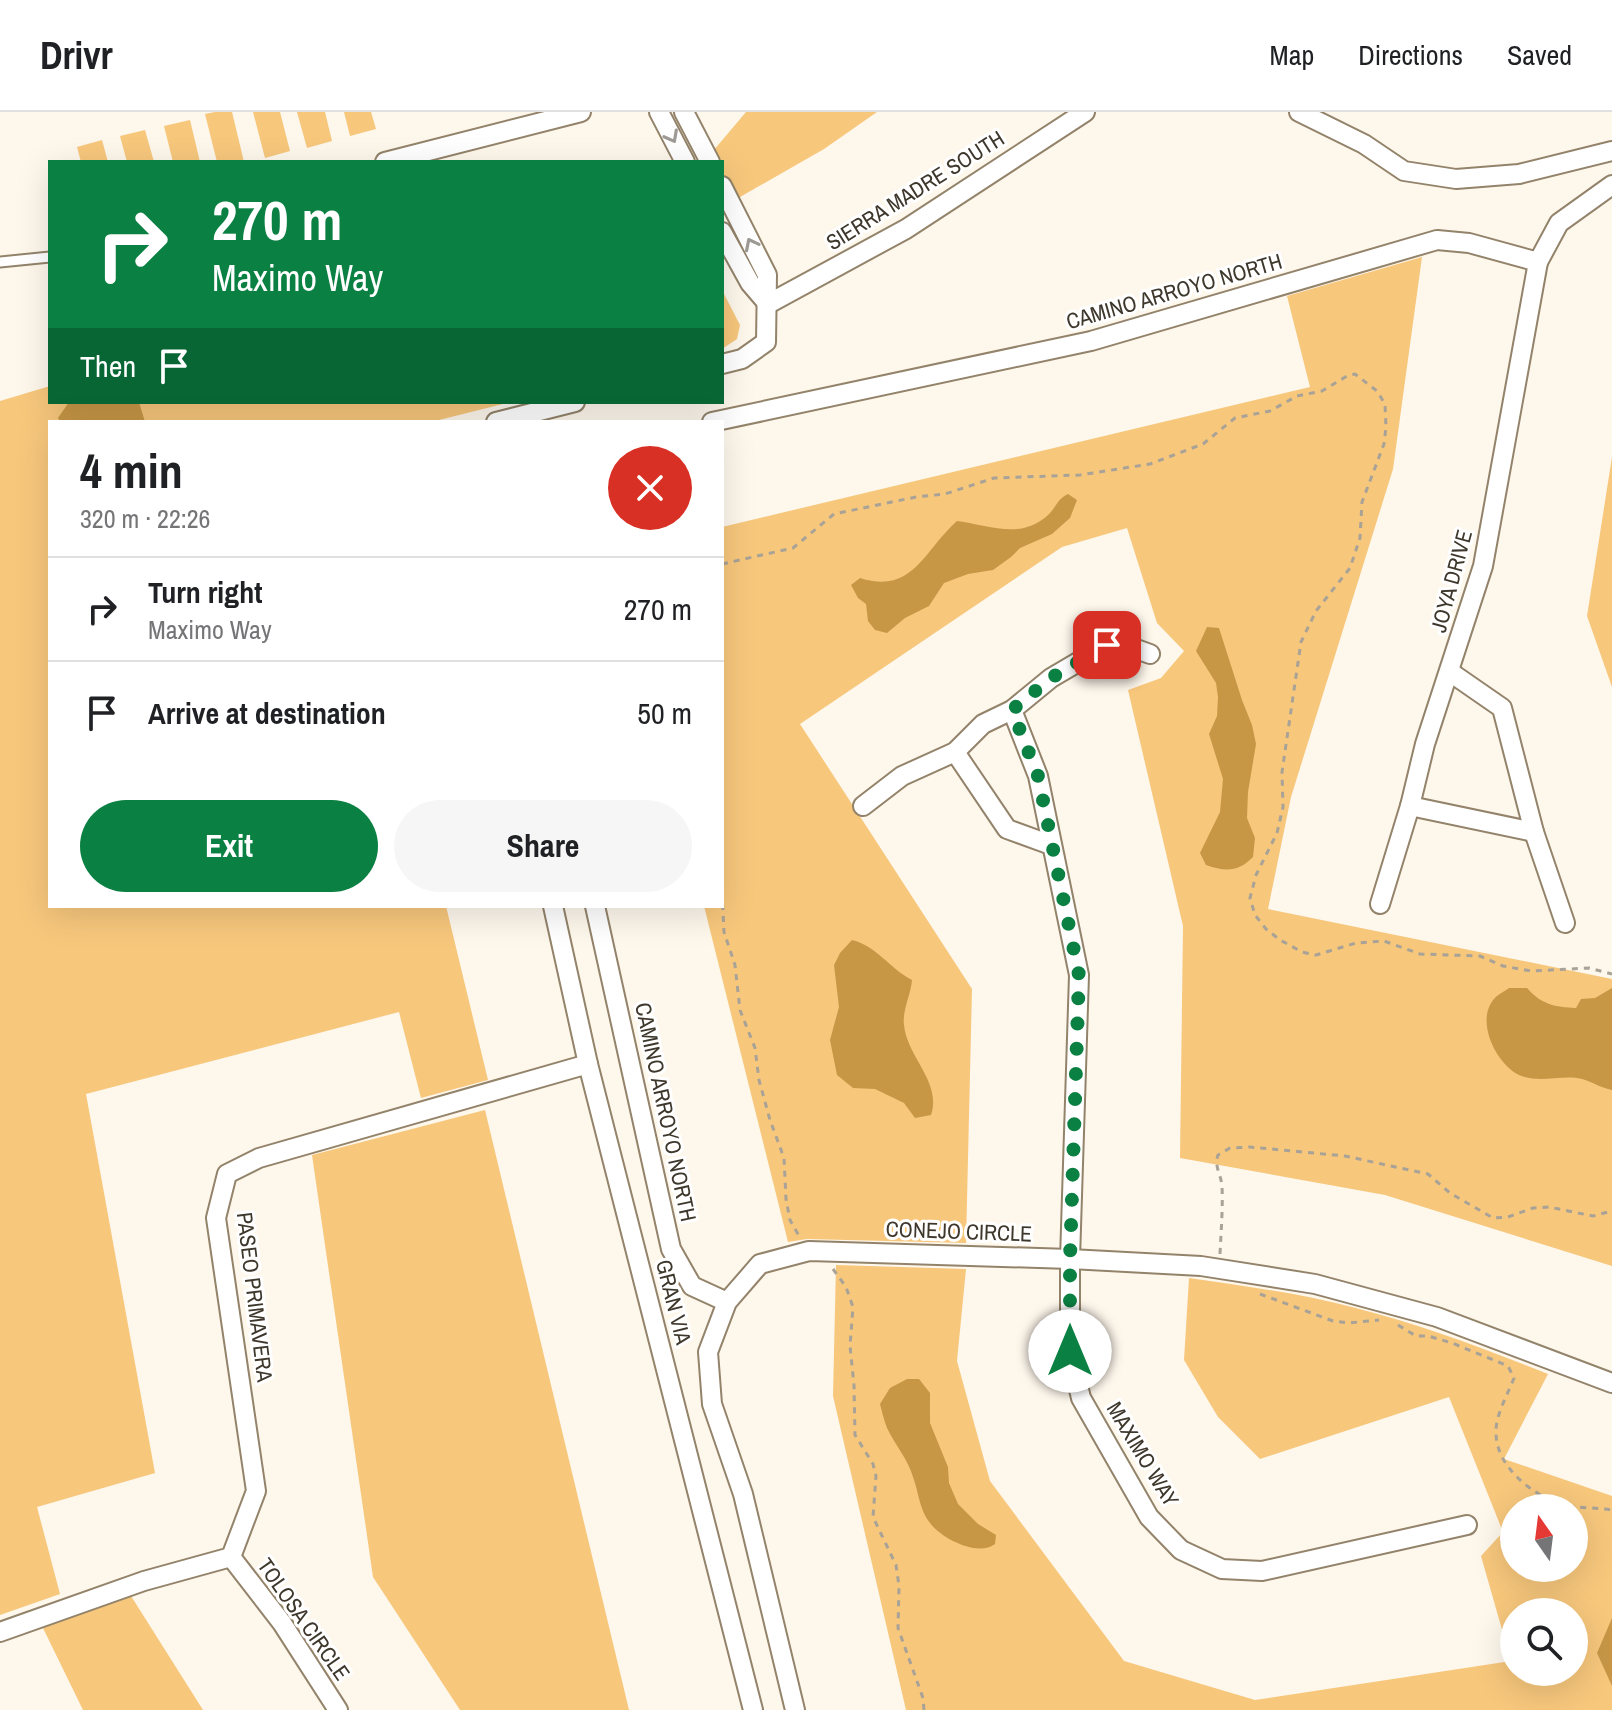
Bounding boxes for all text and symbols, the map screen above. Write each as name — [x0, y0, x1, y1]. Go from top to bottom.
text: Drivr — [40, 30, 113, 81]
text: Map — [1270, 36, 1314, 74]
text: Directions — [1358, 36, 1463, 74]
text: Saved — [1507, 36, 1572, 74]
street label: SIERRA MADRE SOUTH — [820, 123, 1010, 257]
one-way arrow — [662, 129, 678, 143]
text: 270 m — [212, 182, 342, 257]
icon: right — [80, 192, 184, 296]
one-way arrow — [745, 237, 761, 252]
street label: CAMINO ARROYO NORTH — [1063, 246, 1285, 336]
text: Maximo Way — [212, 254, 383, 302]
icon: arrive — [152, 344, 196, 388]
text: Then — [80, 346, 136, 386]
text: 4 min — [80, 438, 183, 503]
button: close — [608, 446, 692, 530]
text: 320 m · 22:26 — [80, 501, 210, 536]
street label: JOYA DRIVE — [1423, 526, 1479, 636]
text: Turn right — [148, 572, 262, 612]
icon: right — [80, 587, 124, 631]
text: 270 m — [624, 589, 692, 629]
pin — [1073, 611, 1141, 679]
text: Maximo Way — [148, 612, 272, 647]
icon: arrive — [1085, 623, 1129, 667]
icon: arrive — [80, 691, 124, 735]
text: Arrive at destination — [148, 693, 386, 733]
text: 50 m — [637, 693, 692, 733]
button: Exit — [80, 800, 378, 892]
button: Share — [394, 800, 692, 892]
street label: CAMINO ARROYO NORTH — [628, 1000, 704, 1224]
street label: PASEO PRIMAVERA — [230, 1210, 280, 1385]
street label: CONEJO CIRCLE — [885, 1213, 1033, 1249]
street label: GRAN VIA — [649, 1257, 699, 1348]
position arrow — [1028, 1309, 1112, 1393]
street label: MAXIMO WAY — [1100, 1396, 1186, 1512]
north arrow — [1500, 1494, 1588, 1582]
map controls — [1500, 1494, 1588, 1686]
street label: TOLOSA CIRCLE — [251, 1552, 357, 1686]
button: search — [1500, 1598, 1588, 1686]

